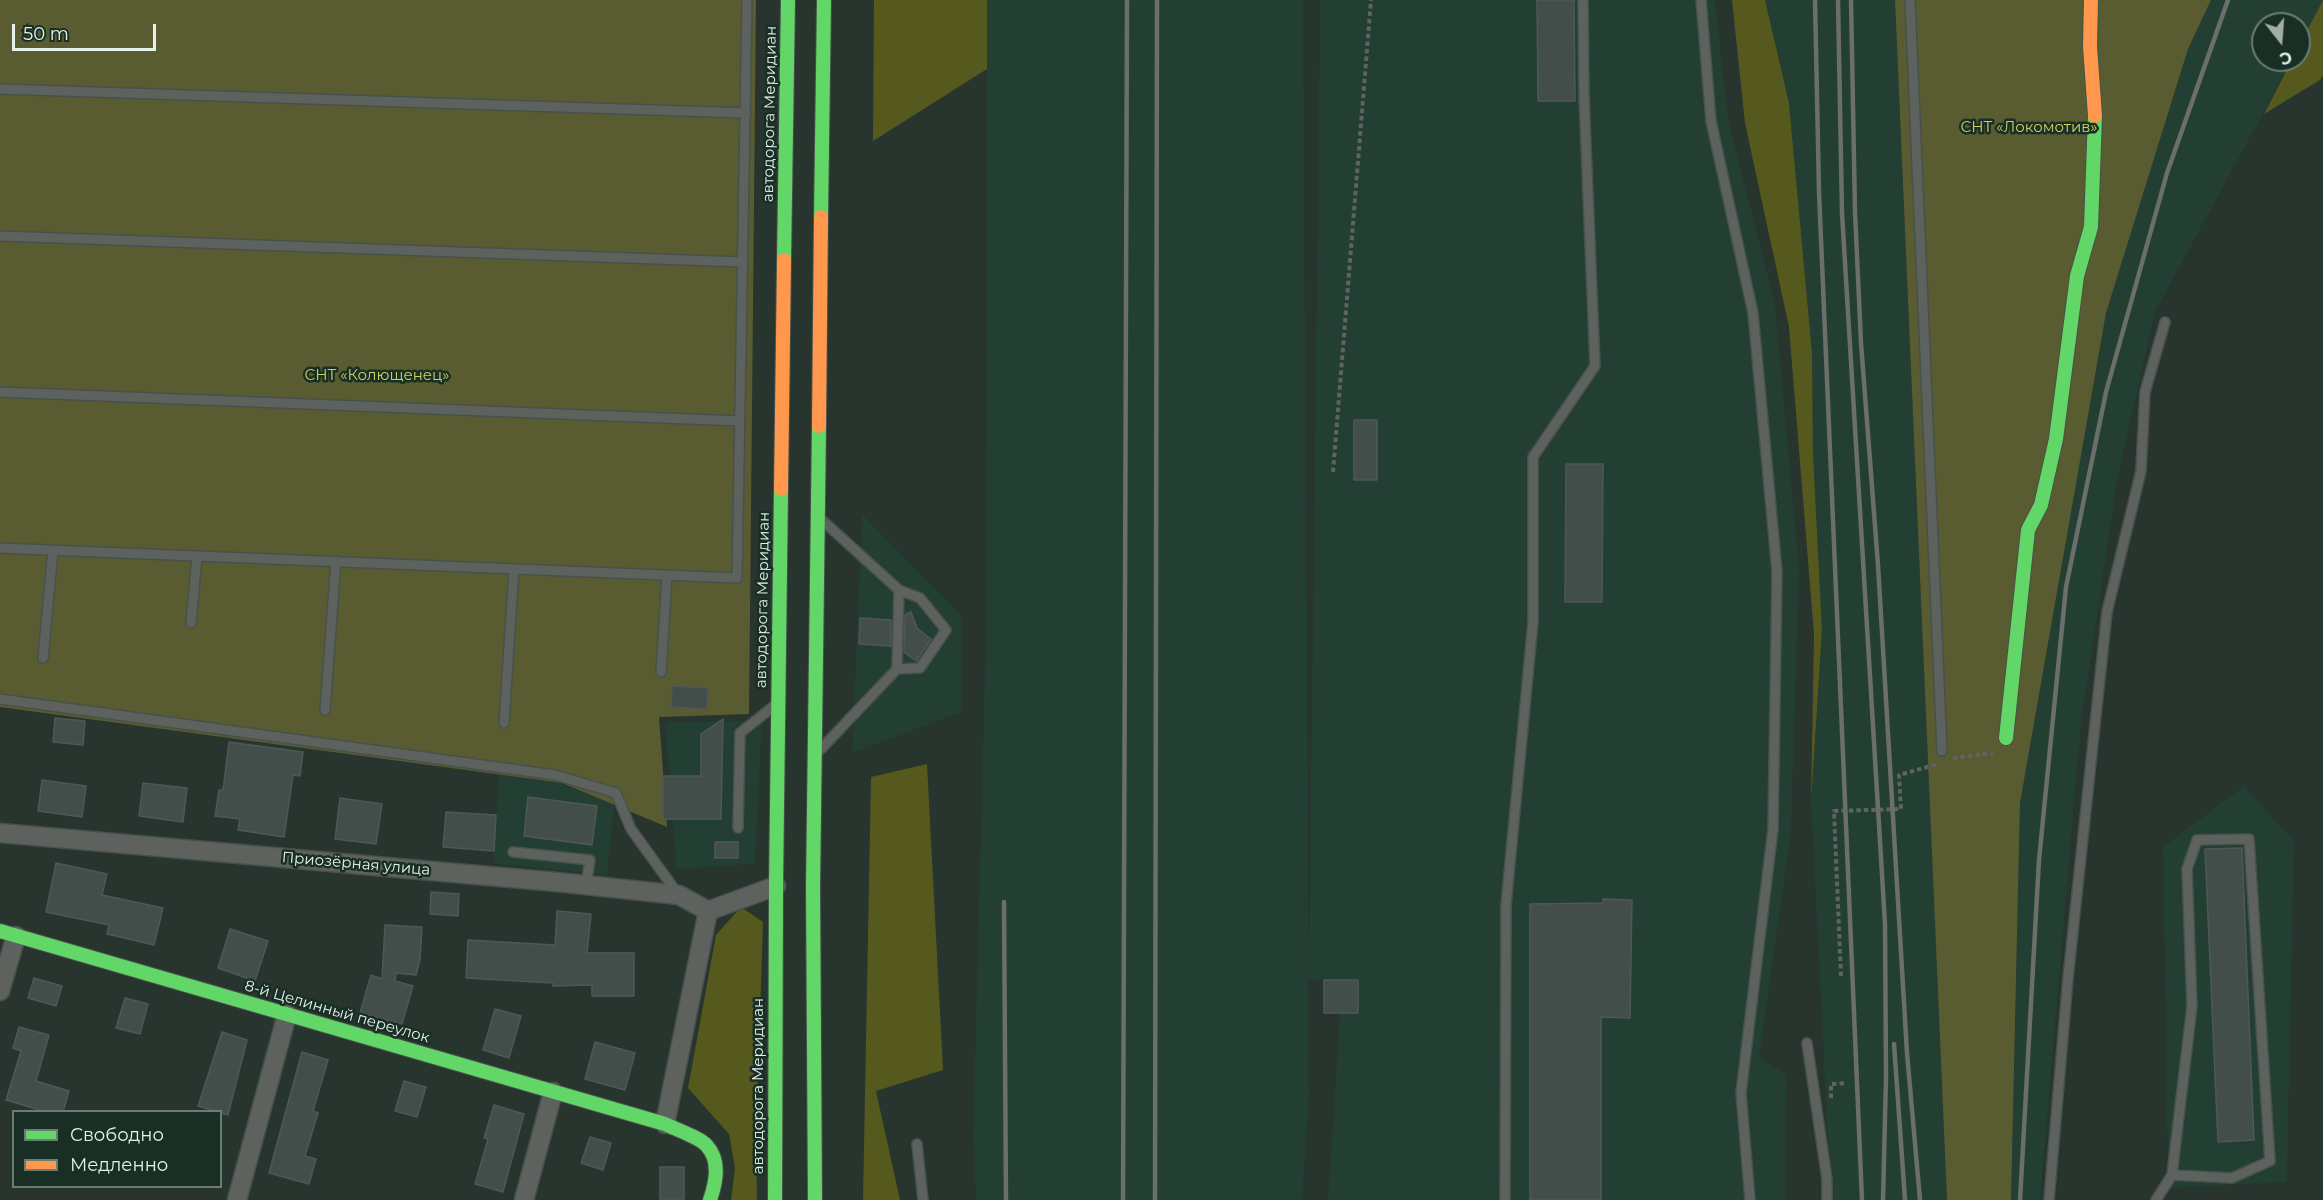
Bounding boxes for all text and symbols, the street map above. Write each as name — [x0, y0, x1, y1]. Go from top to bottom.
scale bar — [15, 12, 159, 50]
north arrow — [2251, 12, 2311, 72]
text: 50 m — [23, 23, 69, 45]
street label: автодорога Меридиан — [759, 26, 781, 202]
text: С — [2277, 47, 2294, 69]
park label: СНТ «Локомотив» — [1960, 119, 2098, 137]
park label: СНТ «Колющенец» — [305, 367, 449, 385]
street label: автодорога Меридиан — [752, 512, 774, 688]
street label: Приозёрная улица — [281, 849, 431, 879]
street label: 8-й Целинный переулок — [242, 977, 432, 1047]
street label: автодорога Меридиан — [750, 998, 768, 1174]
legend — [12, 1110, 222, 1188]
text: Свободно — [70, 1124, 164, 1146]
text: Медленно — [70, 1154, 168, 1176]

